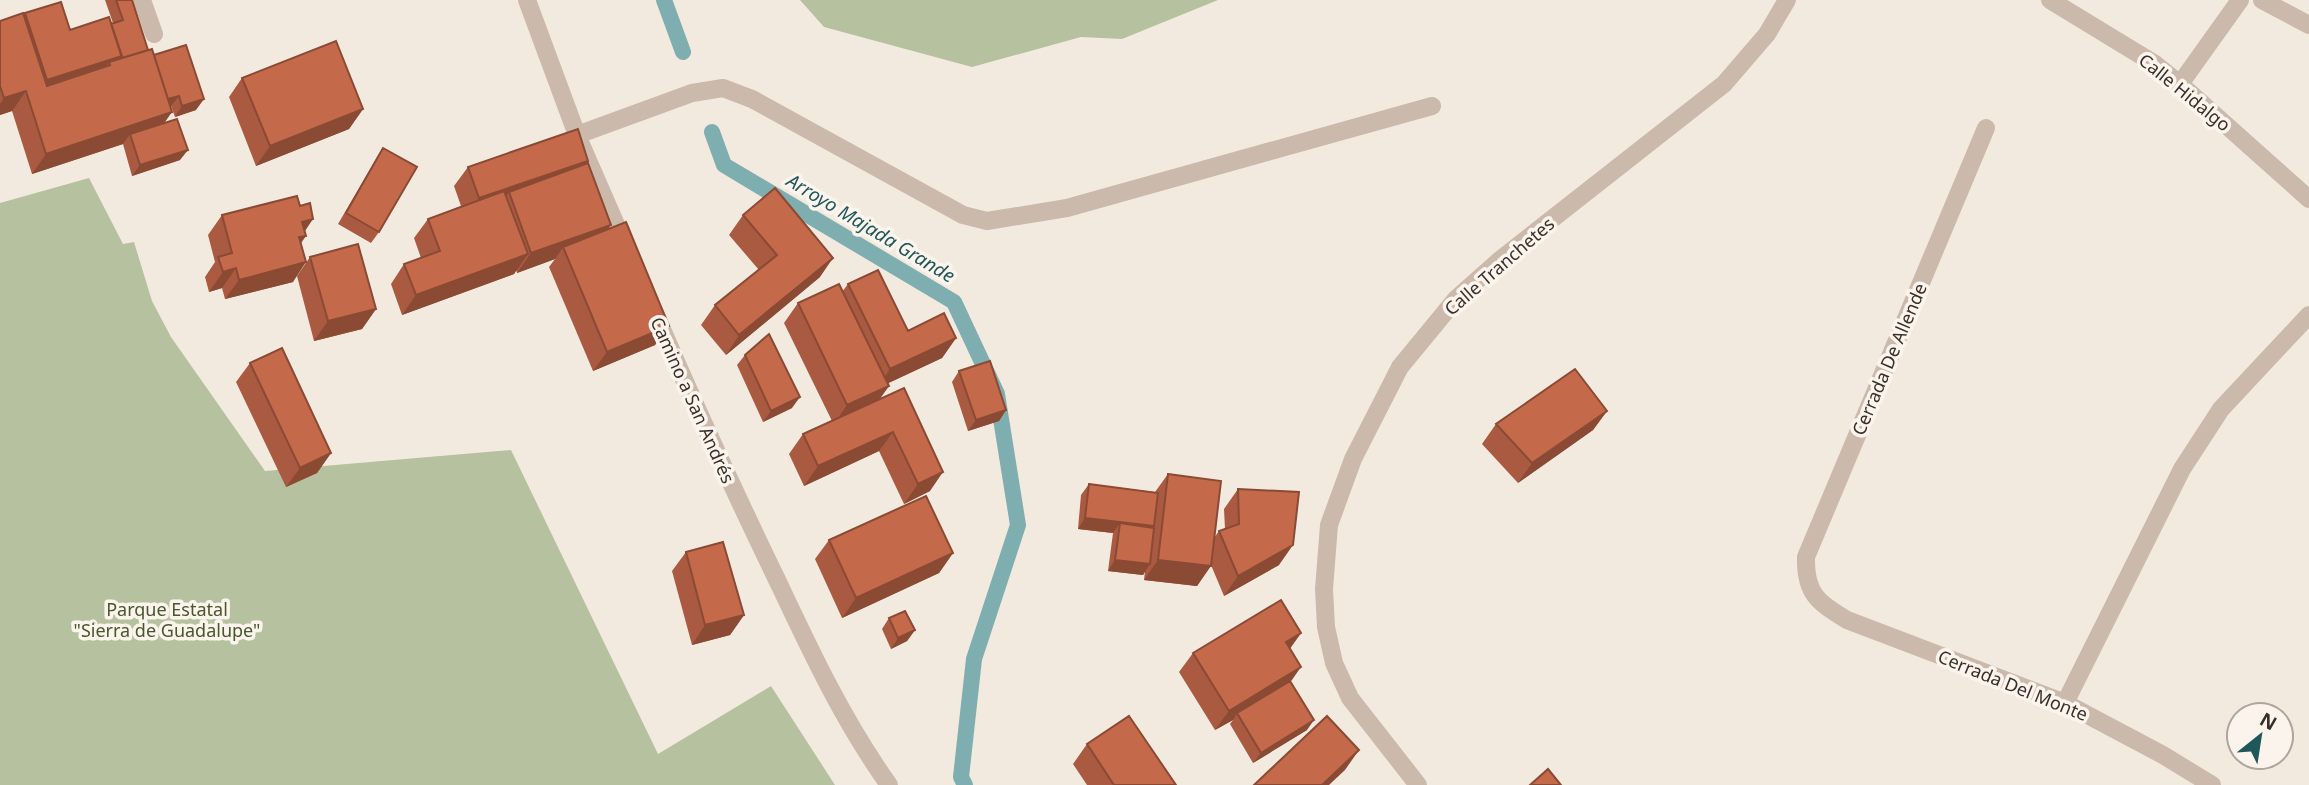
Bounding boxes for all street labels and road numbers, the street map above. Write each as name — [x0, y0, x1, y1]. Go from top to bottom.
street label: Calle Hidalgo — [2134, 48, 2236, 136]
street label: Calle Tranchetes — [1439, 212, 1559, 320]
street label: Cerrada De Allende — [1846, 279, 1932, 439]
street label: Camino a San Andrés — [645, 313, 741, 487]
street label: Cerrada Del Monte — [1935, 644, 2091, 726]

